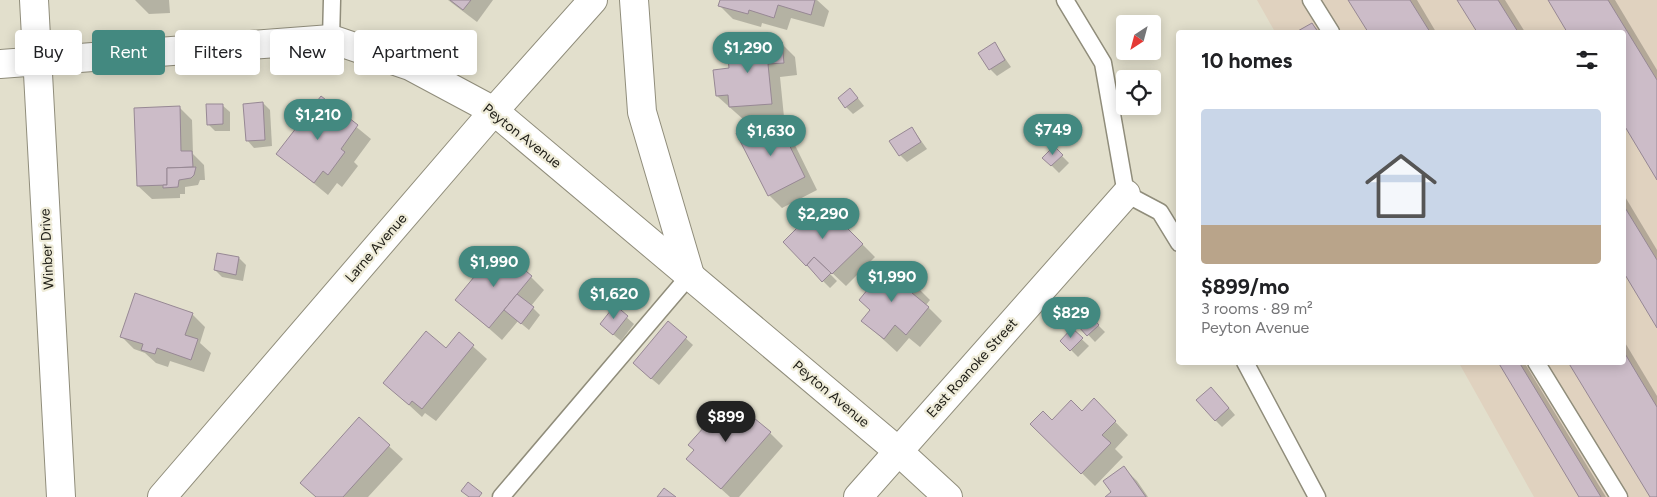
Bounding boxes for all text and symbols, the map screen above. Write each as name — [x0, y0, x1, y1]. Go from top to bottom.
north arrow — [1116, 15, 1161, 60]
map controls — [1116, 15, 1161, 115]
chip: Buy — [15, 30, 82, 75]
chip: Rent — [92, 30, 165, 75]
chip: Filters — [175, 30, 260, 75]
chip: New — [270, 30, 344, 75]
chip: Apartment — [354, 30, 477, 75]
pin: $1,290 — [707, 32, 789, 74]
text: $1,290 — [724, 38, 772, 57]
icon: filters — [1573, 46, 1601, 74]
text: 10 homes — [1201, 48, 1292, 73]
button: locate — [1116, 70, 1161, 115]
pin: $1,210 — [277, 98, 359, 141]
street label: Peyton Avenue — [479, 100, 565, 172]
text: $1,210 — [295, 105, 341, 124]
pin: $1,630 — [730, 114, 812, 157]
pin: $749 — [1023, 114, 1083, 156]
text: $749 — [1034, 120, 1072, 139]
text: $1,630 — [747, 121, 795, 140]
icon: home — [1356, 141, 1446, 231]
pin: $2,290 — [782, 198, 864, 240]
text: $2,290 — [797, 204, 849, 223]
street label: Winber Drive — [36, 208, 58, 290]
street label: Larne Avenue — [342, 210, 411, 286]
pin: $1,990 — [453, 246, 535, 288]
text: $1,990 — [470, 252, 518, 271]
pin: $1,990 — [851, 260, 933, 303]
text: $1,990 — [868, 267, 916, 286]
text: $899/mo — [1201, 274, 1289, 299]
pin: $1,620 — [573, 278, 655, 320]
text: $1,620 — [590, 284, 638, 303]
pin: $829 — [1041, 296, 1101, 339]
text: 3 rooms · 89 m² — [1201, 299, 1313, 318]
text: $829 — [1052, 303, 1090, 322]
street label: East Roanoke Street — [923, 315, 1021, 421]
text: Peyton Avenue — [1201, 318, 1309, 337]
street label: Peyton Avenue — [789, 357, 873, 431]
pin: $899 — [696, 400, 756, 443]
text: $899 — [707, 407, 745, 426]

